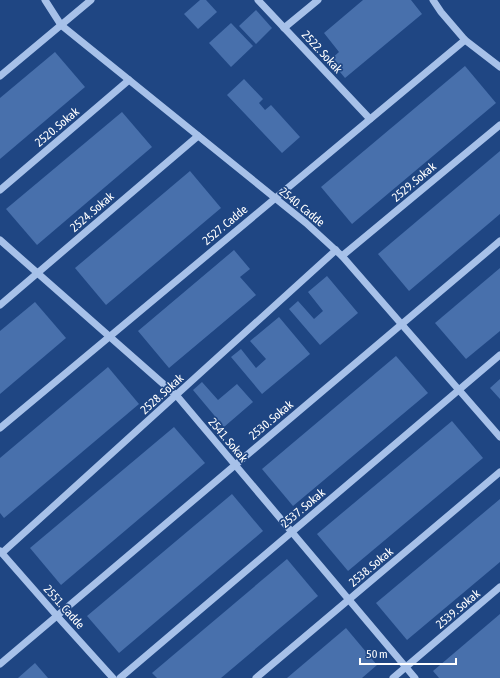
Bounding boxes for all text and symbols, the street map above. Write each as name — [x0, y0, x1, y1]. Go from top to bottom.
street label: 2522. Sokak — [299, 28, 346, 77]
street label: 2520. Sokak — [32, 104, 82, 149]
street label: 2529. Sokak — [389, 159, 439, 204]
street label: 2540. Cadde — [277, 185, 327, 229]
street label: 2524. Sokak — [67, 189, 117, 235]
street label: 2527. Cadde — [200, 202, 250, 248]
street label: 2528. Sokak — [138, 371, 187, 417]
street label: 2530. Sokak — [246, 397, 296, 442]
street label: 2541. Sokak — [206, 415, 251, 465]
street label: 2537. Sokak — [278, 485, 328, 530]
street label: 2538. Sokak — [346, 544, 396, 589]
street label: 2551. Cadde — [41, 582, 87, 632]
street label: 2539. Sokak — [433, 586, 483, 631]
scale bar — [360, 640, 456, 666]
text: 50 m — [366, 647, 388, 661]

